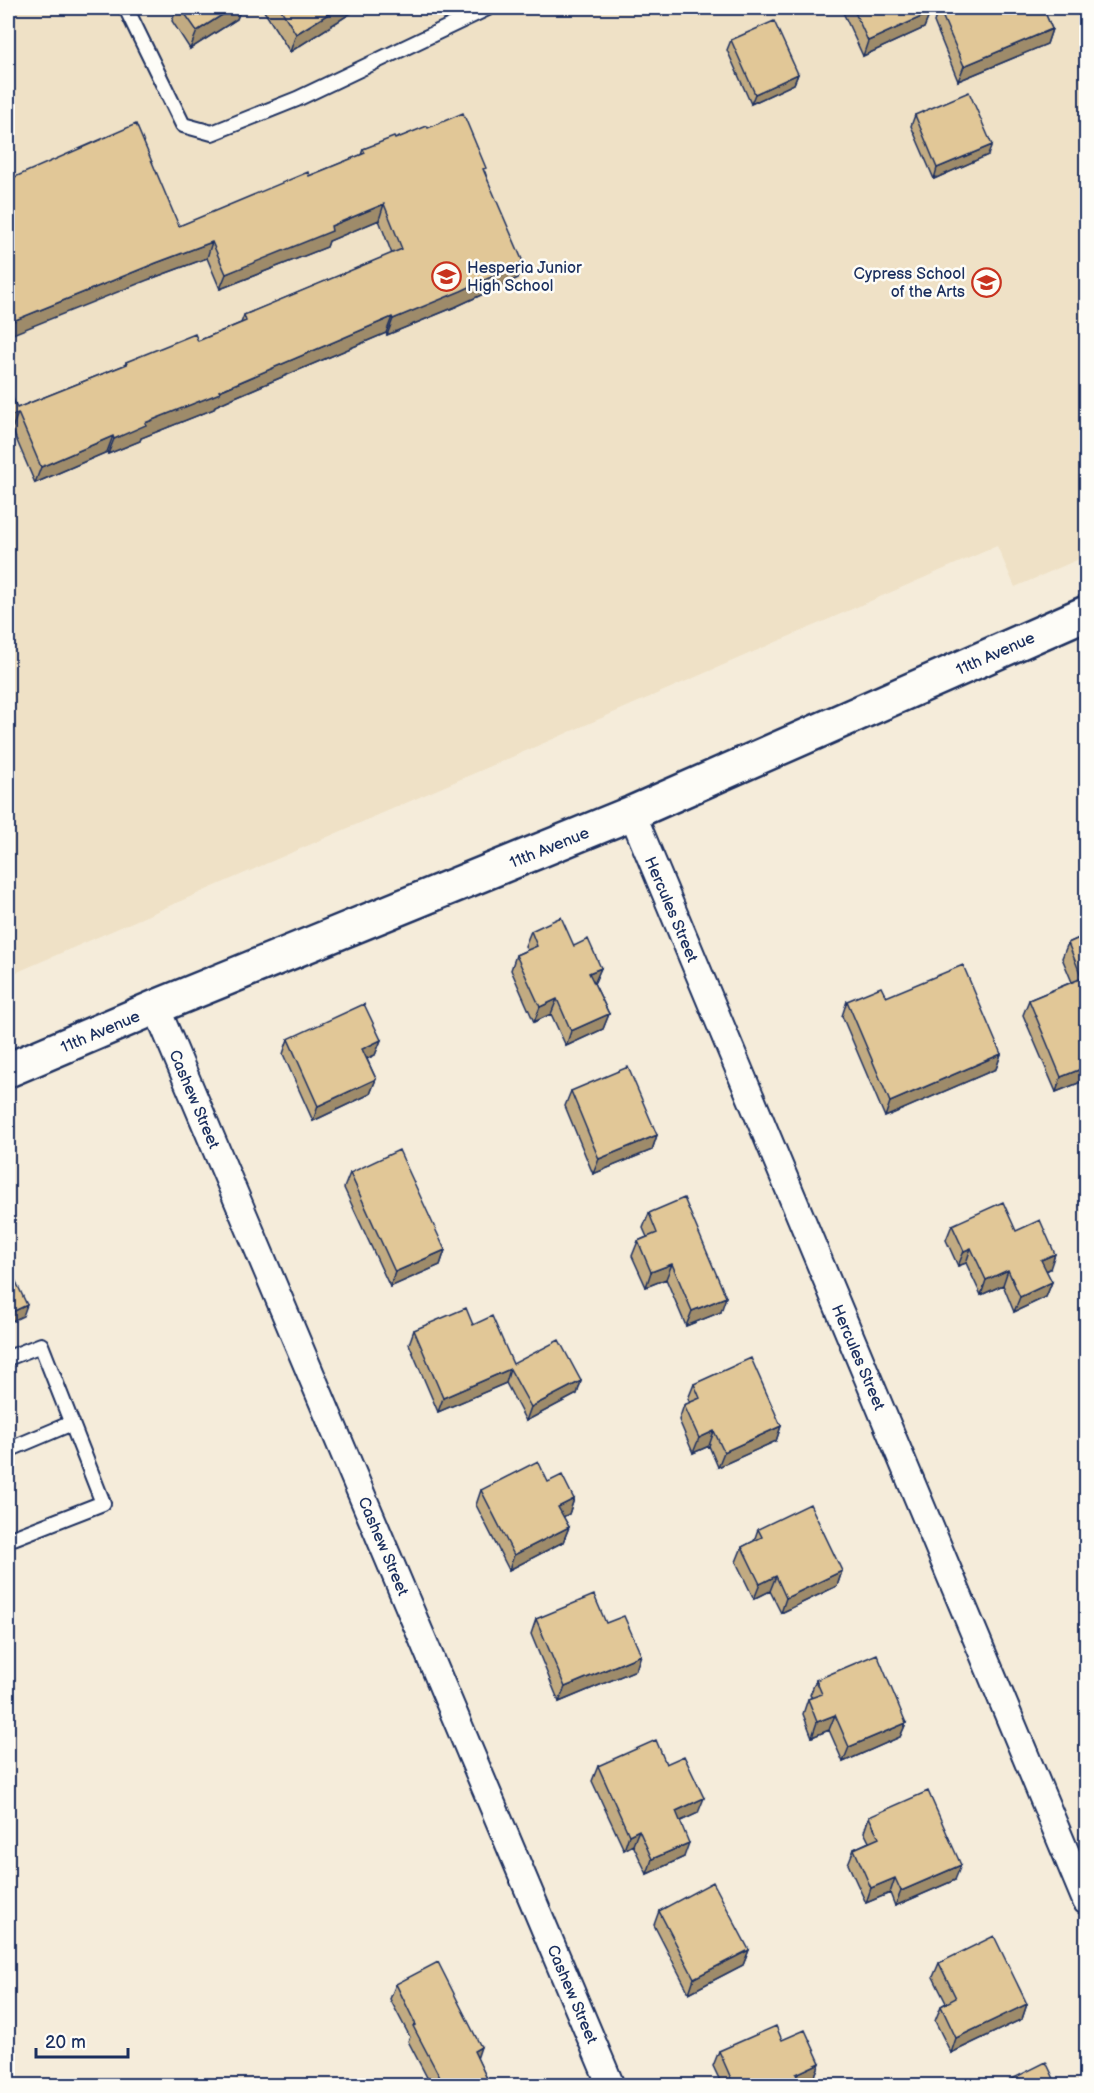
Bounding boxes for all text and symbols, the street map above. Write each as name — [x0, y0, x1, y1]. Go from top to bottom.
place label: Hesperia Junior High School — [467, 259, 582, 296]
school or university icon: Hesperia Junior High School — [430, 260, 462, 292]
place label: Cypress School of the Arts — [854, 265, 965, 302]
school or university icon: Cypress School of the Arts — [970, 266, 1002, 298]
street label: 11th Avenue — [953, 628, 1038, 680]
street label: 11th Avenue — [507, 824, 593, 873]
street label: Hercules Street — [640, 854, 701, 965]
street label: 11th Avenue — [58, 1007, 143, 1058]
street label: Cashew Street — [164, 1047, 223, 1152]
street label: Hercules Street — [827, 1302, 888, 1413]
street label: Cashew Street — [353, 1494, 412, 1599]
street label: Cashew Street — [542, 1942, 601, 2047]
scale bar — [36, 2021, 128, 2059]
text: 20 m — [45, 2032, 86, 2053]

